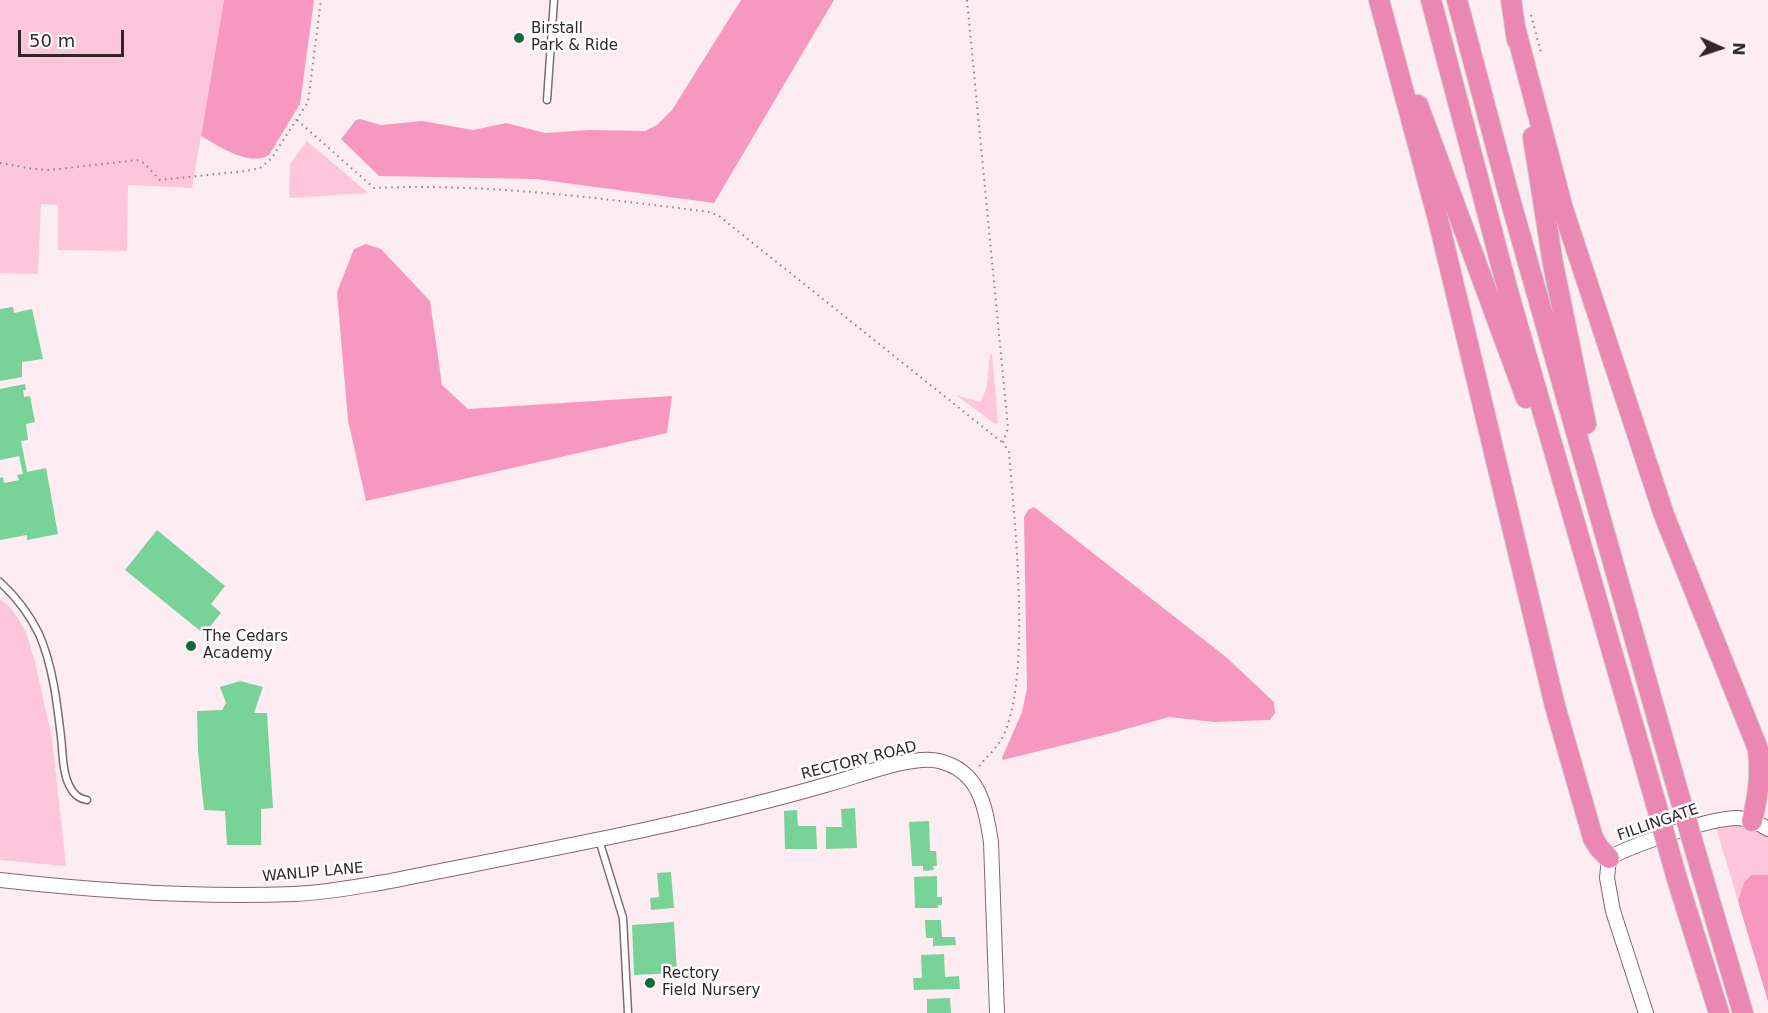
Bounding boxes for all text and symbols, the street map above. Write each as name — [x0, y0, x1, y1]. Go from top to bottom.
scale bar — [21, 18, 128, 56]
north arrow — [1690, 18, 1750, 78]
place label: Birstall Park & Ride — [531, 20, 618, 55]
text: 50 m — [29, 30, 75, 51]
marker: Birstall Park & Ride — [512, 31, 526, 45]
text: N — [1729, 42, 1748, 56]
place label: The Cedars Academy — [203, 628, 288, 663]
marker: The Cedars Academy — [184, 639, 198, 653]
street label: RECTORY ROAD — [799, 738, 919, 784]
street label: FILLINGATE — [1615, 801, 1701, 845]
street label: WANLIP LANE — [262, 860, 364, 886]
place label: Rectory Field Nursery — [662, 965, 760, 1000]
marker: Rectory Field Nursery — [643, 976, 657, 990]

